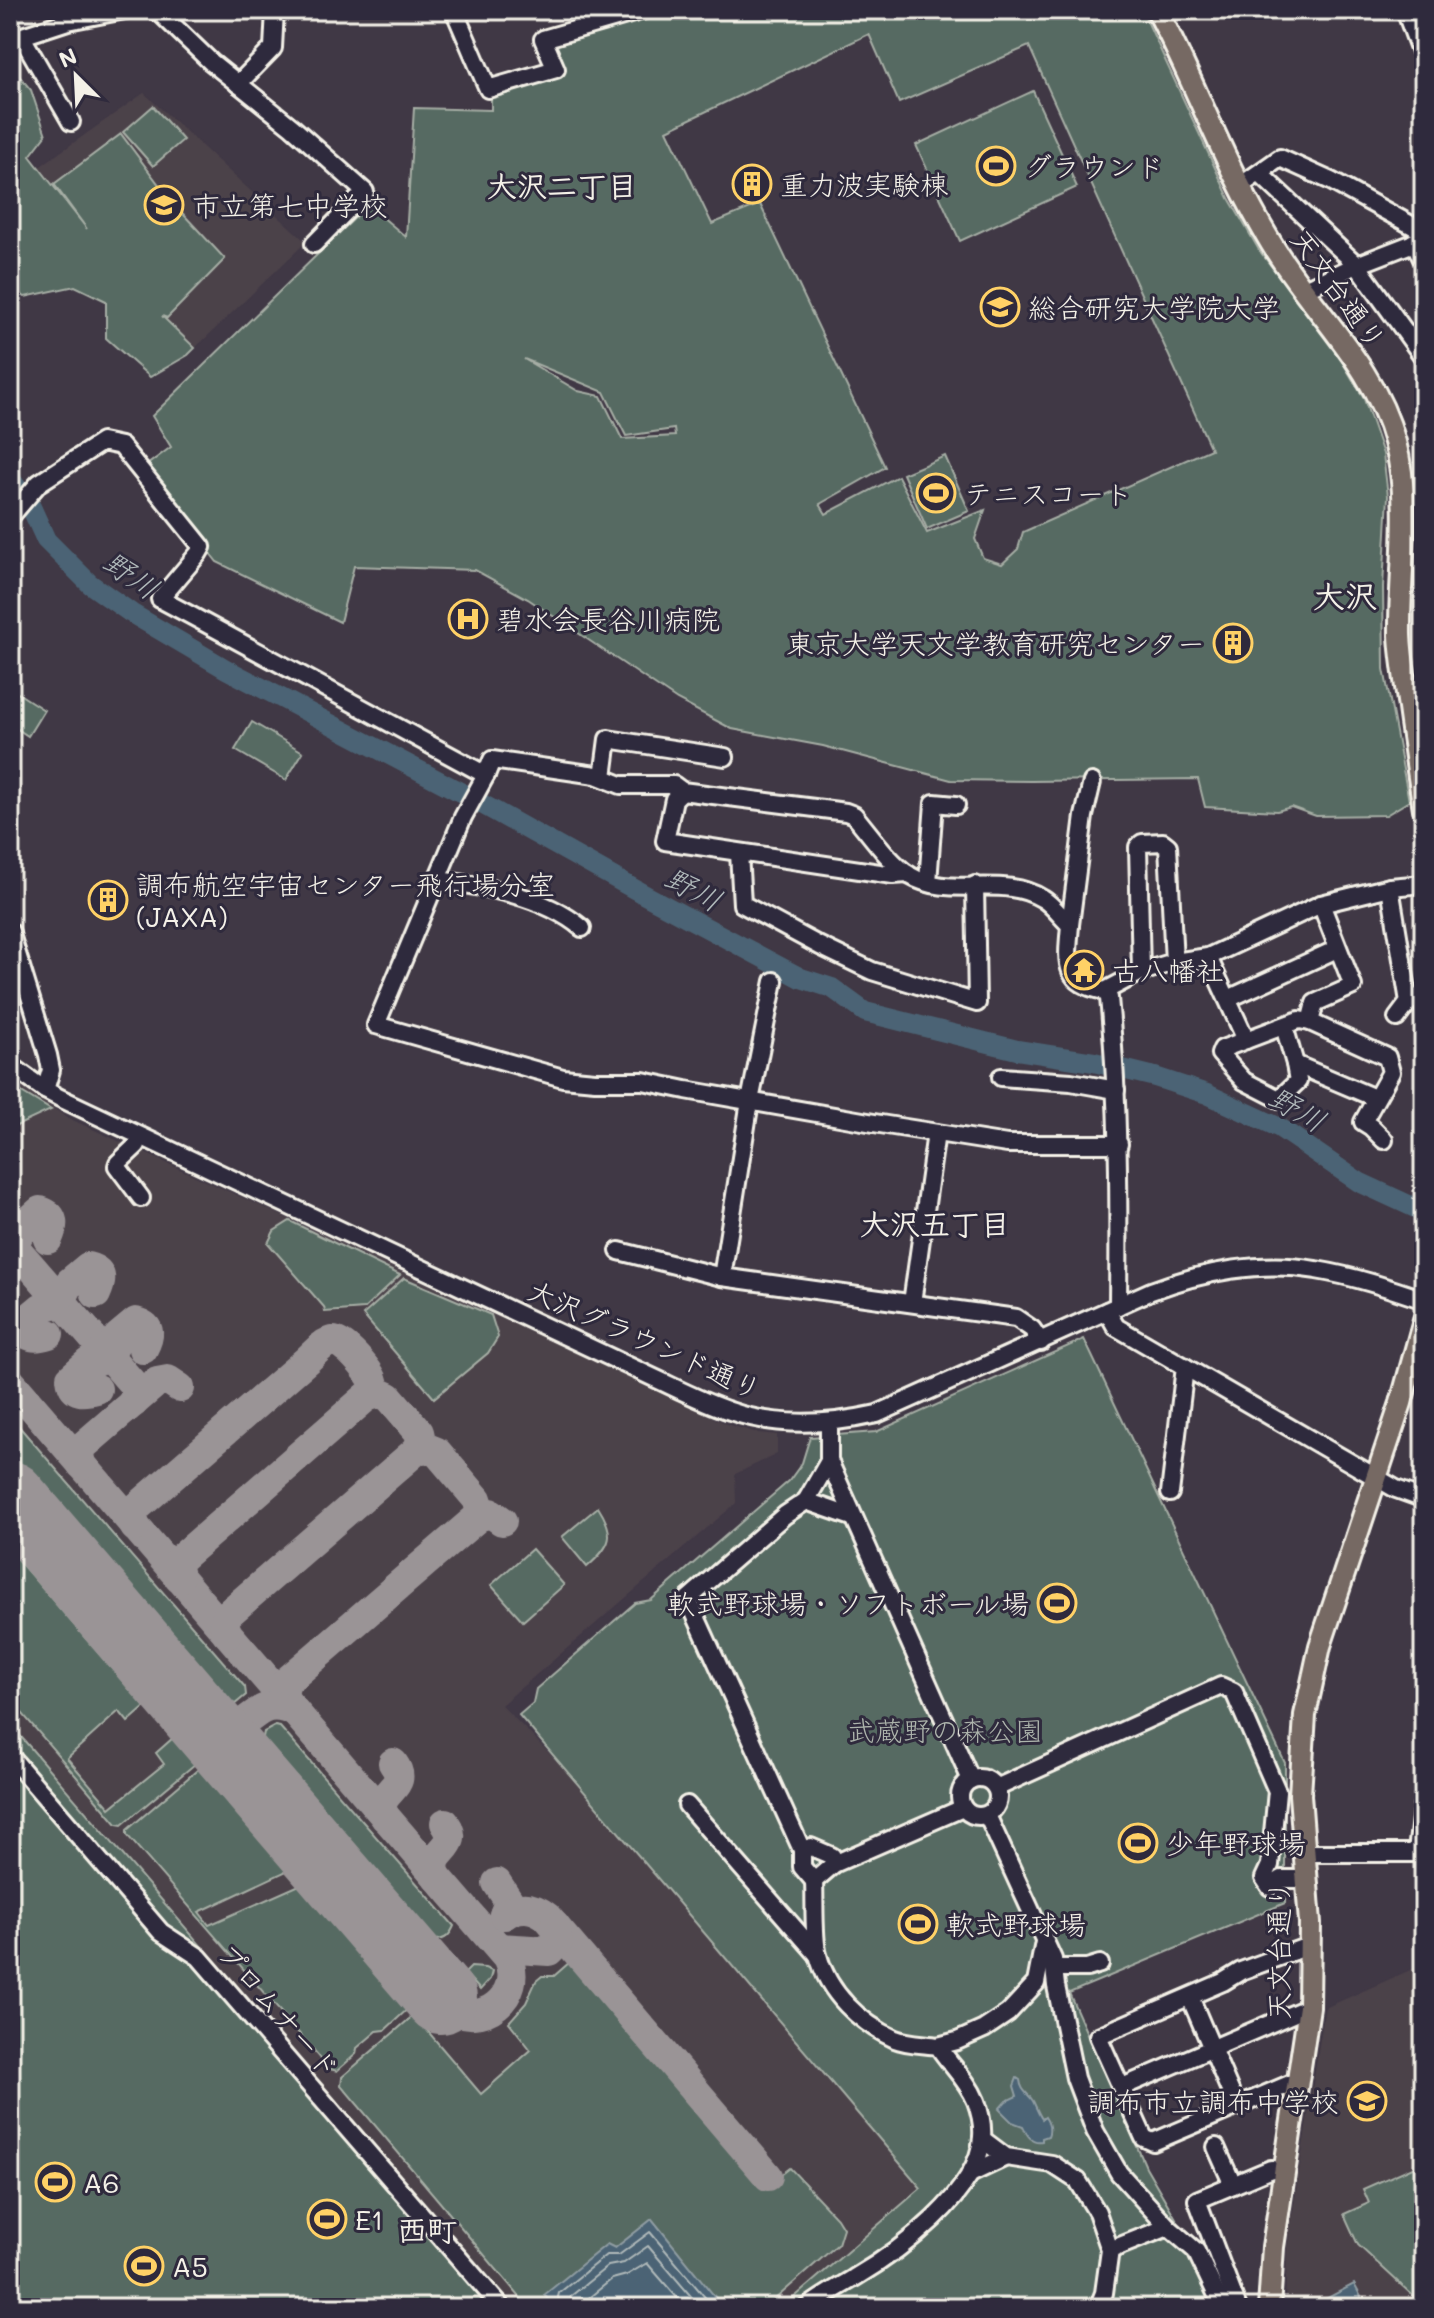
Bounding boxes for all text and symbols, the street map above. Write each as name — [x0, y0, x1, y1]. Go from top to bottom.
north arrow — [36, 36, 116, 116]
text: N — [54, 41, 81, 74]
sports icon: グラウンド — [975, 145, 1017, 187]
place label: グラウンド — [1024, 148, 1164, 184]
building icon: 重力波実験棟 — [731, 163, 773, 205]
district label: 大沢二丁目 — [487, 165, 637, 205]
place label: 重力波実験棟 — [780, 166, 948, 202]
school or university icon: 市立第七中学校 — [143, 184, 185, 226]
place label: 市立第七中学校 — [192, 187, 388, 223]
street label: 天文台通り — [1283, 222, 1395, 356]
school or university icon: 総合研究大学院大学 — [979, 286, 1021, 328]
place label: 総合研究大学院大学 — [1028, 289, 1280, 325]
sports icon: テニスコート — [915, 472, 957, 514]
place label: テニスコート — [964, 475, 1133, 511]
water label: 野川 — [96, 540, 168, 608]
district label: 大沢 — [1313, 574, 1377, 616]
hospital icon: 碧水会長谷川病院 — [447, 598, 489, 640]
place label: 碧水会長谷川病院 — [496, 601, 720, 637]
building icon: 東京大学天文学教育研究センター — [1212, 622, 1254, 664]
place label: 東京大学天文学教育研究センター — [786, 625, 1205, 661]
water label: 野川 — [658, 856, 730, 920]
place label: 調布航空宇宙センター飛行場分室 (JAXA) — [136, 866, 555, 934]
building icon: 調布航空宇宙センター飛行場分室 (JAXA) — [87, 879, 129, 921]
temple icon: 古八幡社 — [1063, 949, 1105, 991]
place label: 古八幡社 — [1112, 952, 1224, 988]
water label: 野川 — [1262, 1076, 1334, 1140]
district label: 大沢五丁目 — [860, 1203, 1010, 1243]
street label: 大沢グラウンド通り — [523, 1271, 767, 1407]
sports icon: 軟式野球場・ソフトボール場 — [1036, 1582, 1078, 1624]
place label: 軟式野球場・ソフトボール場 — [667, 1585, 1029, 1621]
park label: 武蔵野の森公園 — [847, 1712, 1043, 1748]
sports icon: 少年野球場 — [1117, 1822, 1159, 1864]
place label: 少年野球場 — [1166, 1825, 1306, 1861]
street label: 天文台通り — [1260, 1880, 1296, 2020]
sports icon: 軟式野球場 — [897, 1903, 939, 1945]
place label: 軟式野球場 — [946, 1906, 1086, 1942]
street label: プロムナード — [210, 1935, 348, 2085]
school or university icon: 調布市立調布中学校 — [1346, 2080, 1388, 2122]
place label: 調布市立調布中学校 — [1087, 2083, 1339, 2119]
sports icon: A6 — [34, 2161, 76, 2203]
place label: A6 — [83, 2164, 119, 2200]
sports icon: E1 — [306, 2198, 348, 2240]
place label: E1 — [355, 2201, 384, 2237]
district label: 西町 — [397, 2209, 457, 2249]
sports icon: A5 — [123, 2245, 165, 2287]
place label: A5 — [172, 2248, 208, 2284]

